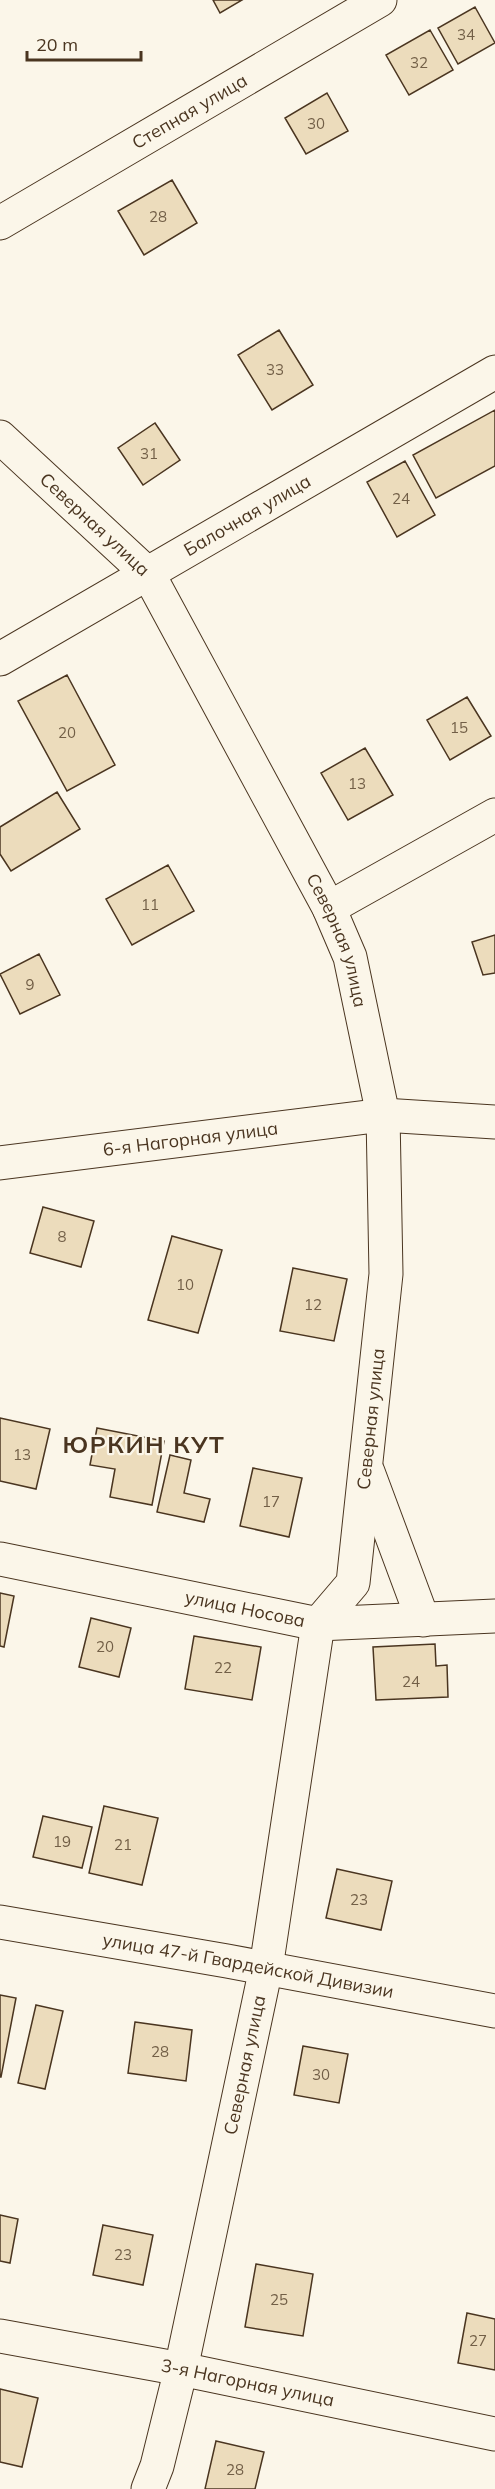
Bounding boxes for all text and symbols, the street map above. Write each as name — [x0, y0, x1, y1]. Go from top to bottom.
scale bar — [27, 24, 141, 62]
house number: 34 — [457, 25, 475, 44]
text: 20 m — [36, 33, 78, 56]
house number: 32 — [410, 53, 428, 72]
street label: Степная улица — [128, 68, 251, 154]
house number: 30 — [307, 114, 325, 133]
house number: 28 — [149, 207, 167, 226]
house number: 33 — [266, 360, 284, 379]
house number: 31 — [140, 444, 158, 463]
street label: Северная улица — [35, 468, 155, 581]
street label: Балочная улица — [179, 469, 315, 561]
house number: 24 — [392, 489, 410, 508]
house number: 15 — [450, 718, 468, 737]
house number: 20 — [58, 723, 76, 742]
house number: 13 — [348, 774, 366, 793]
street label: Северная улица — [301, 869, 372, 1009]
house number: 11 — [141, 895, 159, 914]
house number: 9 — [25, 975, 35, 994]
street label: 6-я Нагорная улица — [102, 1116, 279, 1161]
house number: 8 — [57, 1227, 67, 1246]
house number: 10 — [176, 1275, 194, 1294]
house number: 12 — [304, 1295, 322, 1314]
street label: Северная улица — [352, 1347, 389, 1491]
district label: ЮРКИН КУТ — [63, 1429, 225, 1459]
house number: 13 — [13, 1445, 31, 1464]
house number: 17 — [262, 1492, 280, 1511]
street label: улица Носова — [183, 1585, 307, 1632]
house number: 20 — [96, 1637, 114, 1656]
house number: 22 — [214, 1658, 232, 1677]
house number: 24 — [402, 1672, 420, 1691]
house number: 19 — [53, 1832, 71, 1851]
house number: 21 — [114, 1835, 132, 1854]
house number: 23 — [350, 1890, 368, 1909]
street label: улица 47-й Гвардейской Дивизии — [101, 1928, 396, 2003]
street label: Северная улица — [219, 1993, 271, 2137]
house number: 28 — [151, 2042, 169, 2061]
house number: 30 — [312, 2065, 330, 2084]
house number: 23 — [114, 2245, 132, 2264]
house number: 25 — [270, 2290, 288, 2309]
house number: 27 — [469, 2331, 487, 2350]
street label: 3-я Нагорная улица — [159, 2354, 336, 2411]
house number: 28 — [226, 2460, 244, 2479]

